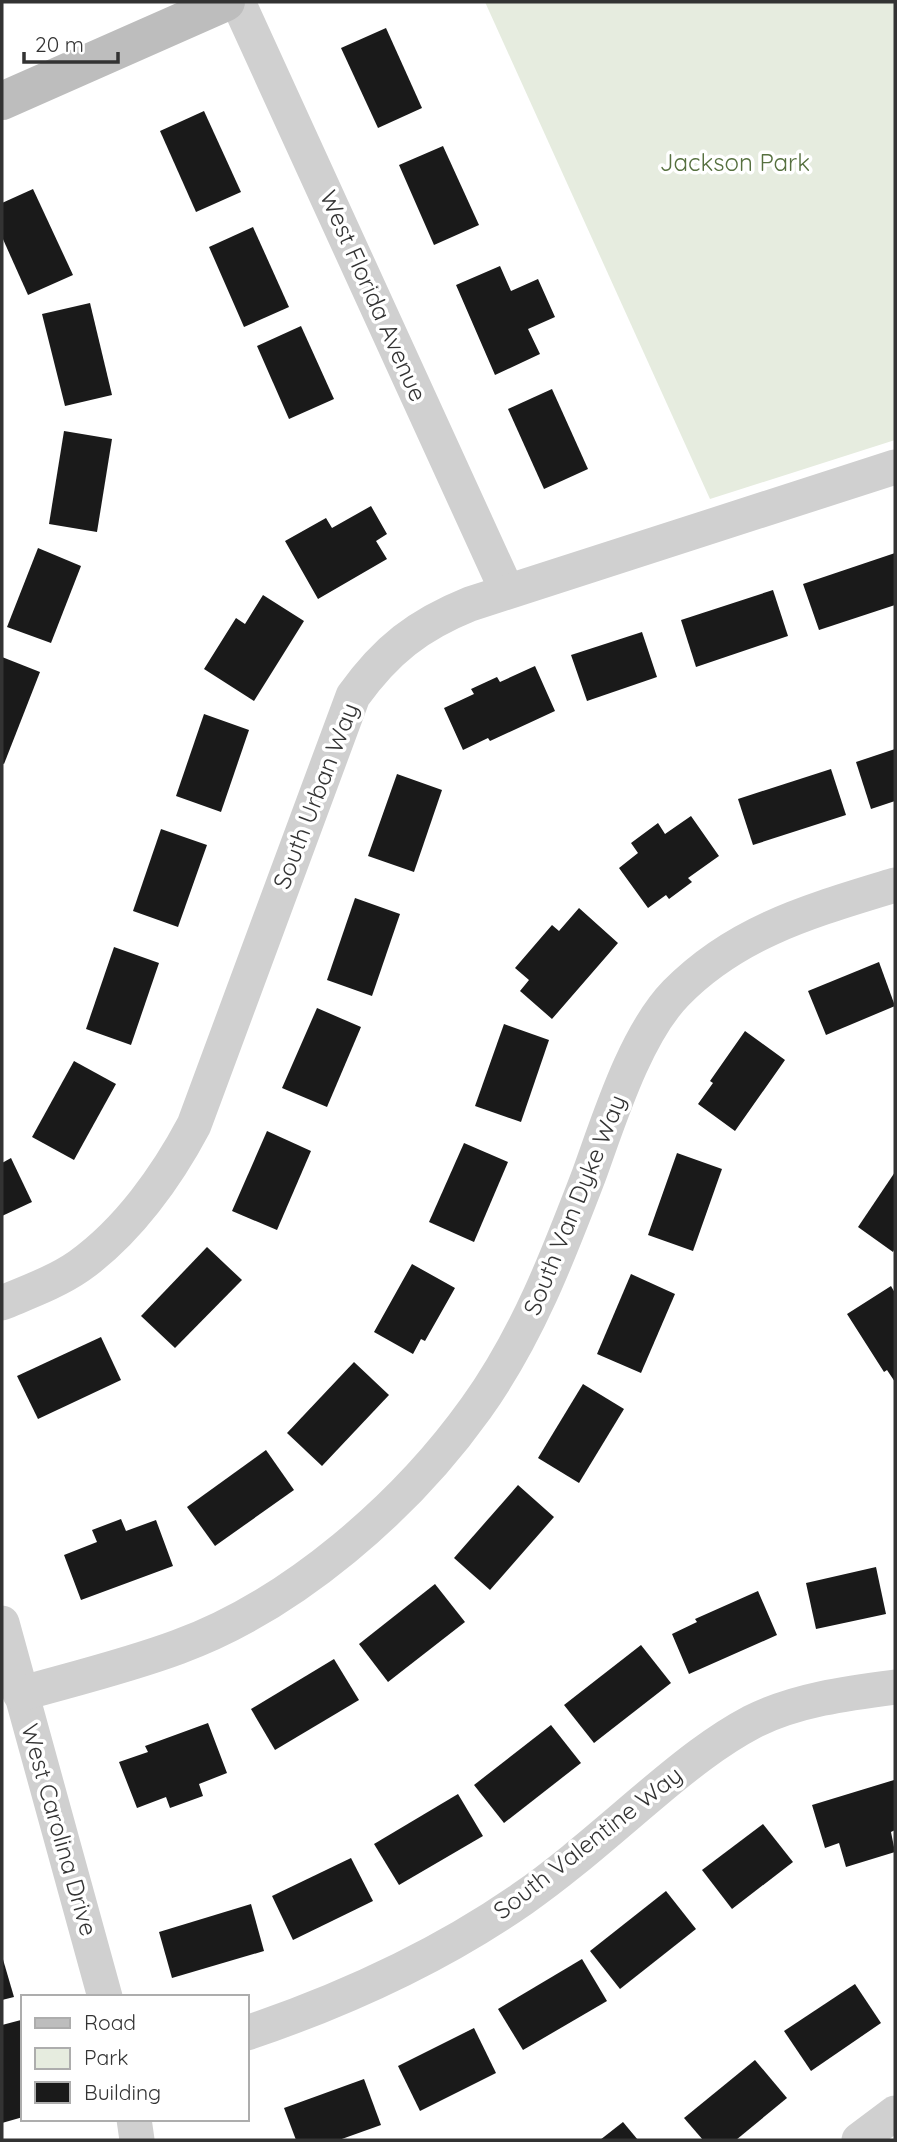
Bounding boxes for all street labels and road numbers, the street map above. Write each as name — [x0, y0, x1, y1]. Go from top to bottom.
street label: West Florida Avenue — [314, 185, 434, 406]
street label: South Urban Way — [266, 698, 364, 893]
street label: South Van Dyke Way — [516, 1090, 632, 1319]
street label: West Carolina Drive — [15, 1720, 105, 1939]
street label: South Valentine Way — [487, 1759, 688, 1925]

